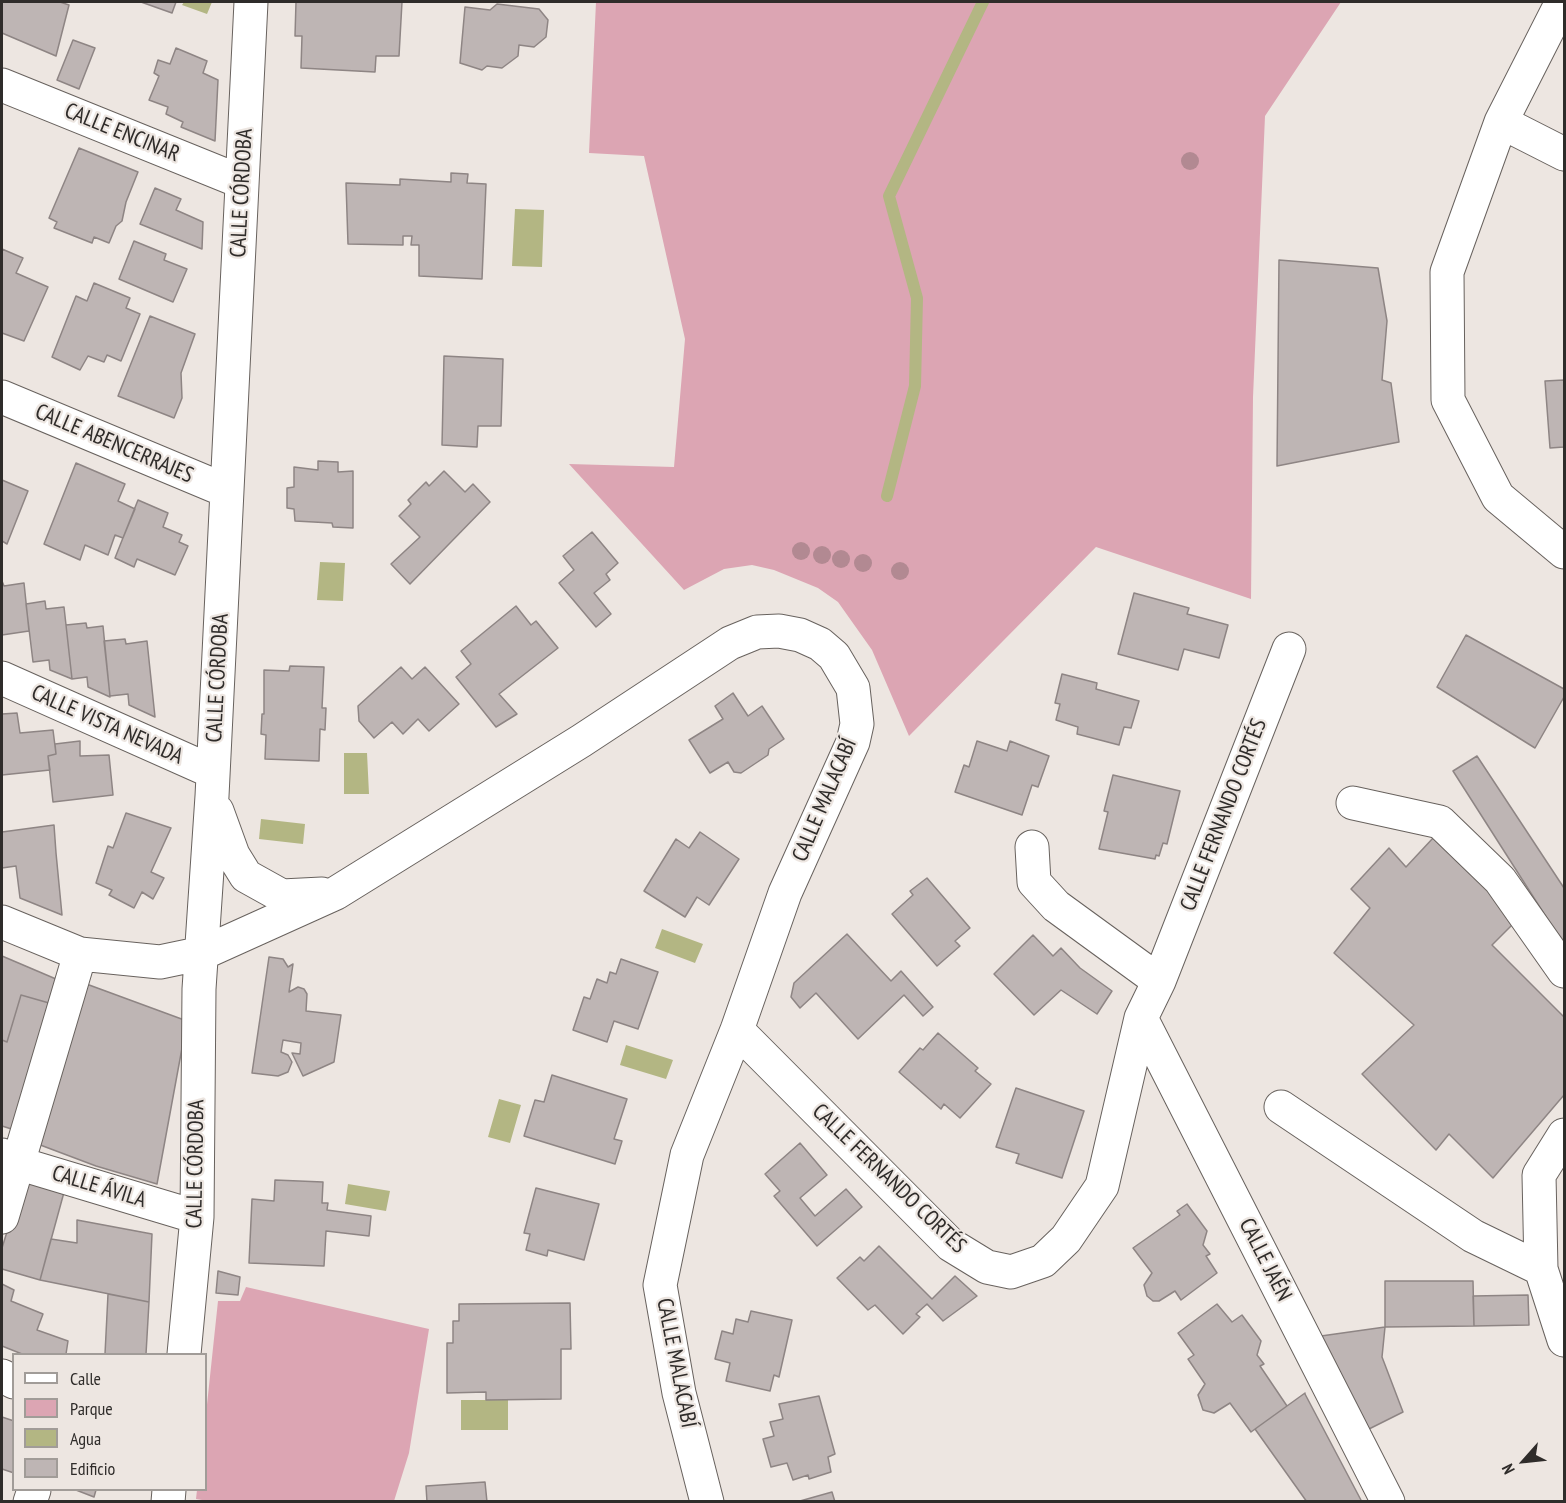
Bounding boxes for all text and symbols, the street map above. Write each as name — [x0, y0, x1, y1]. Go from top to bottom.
street label: CALLE ENCINAR — [61, 98, 183, 168]
street label: CALLE CÓRDOBA — [225, 128, 259, 258]
street label: CALLE ABENCERRAJES — [31, 399, 197, 489]
street label: CALLE CÓRDOBA — [201, 613, 235, 743]
street label: CALLE VISTA NEVADA — [27, 680, 187, 770]
street label: CALLE FERNANDO CORTÉS — [1175, 715, 1273, 915]
street label: CALLE MALACABÍ — [787, 734, 863, 866]
street label: CALLE CÓRDOBA — [182, 1099, 210, 1229]
street label: CALLE FERNANDO CORTÉS — [807, 1099, 971, 1259]
street label: CALLE ÁVILA — [49, 1160, 149, 1214]
street label: CALLE JAÉN — [1233, 1214, 1297, 1306]
street label: CALLE MALACABÍ — [651, 1296, 701, 1430]
legend — [12, 1353, 207, 1491]
text: Calle — [70, 1367, 101, 1390]
text: Parque — [70, 1397, 113, 1420]
text: Agua — [70, 1427, 101, 1450]
north arrow — [1494, 1431, 1554, 1491]
text: Edificio — [70, 1457, 115, 1480]
text: N — [1497, 1461, 1519, 1478]

